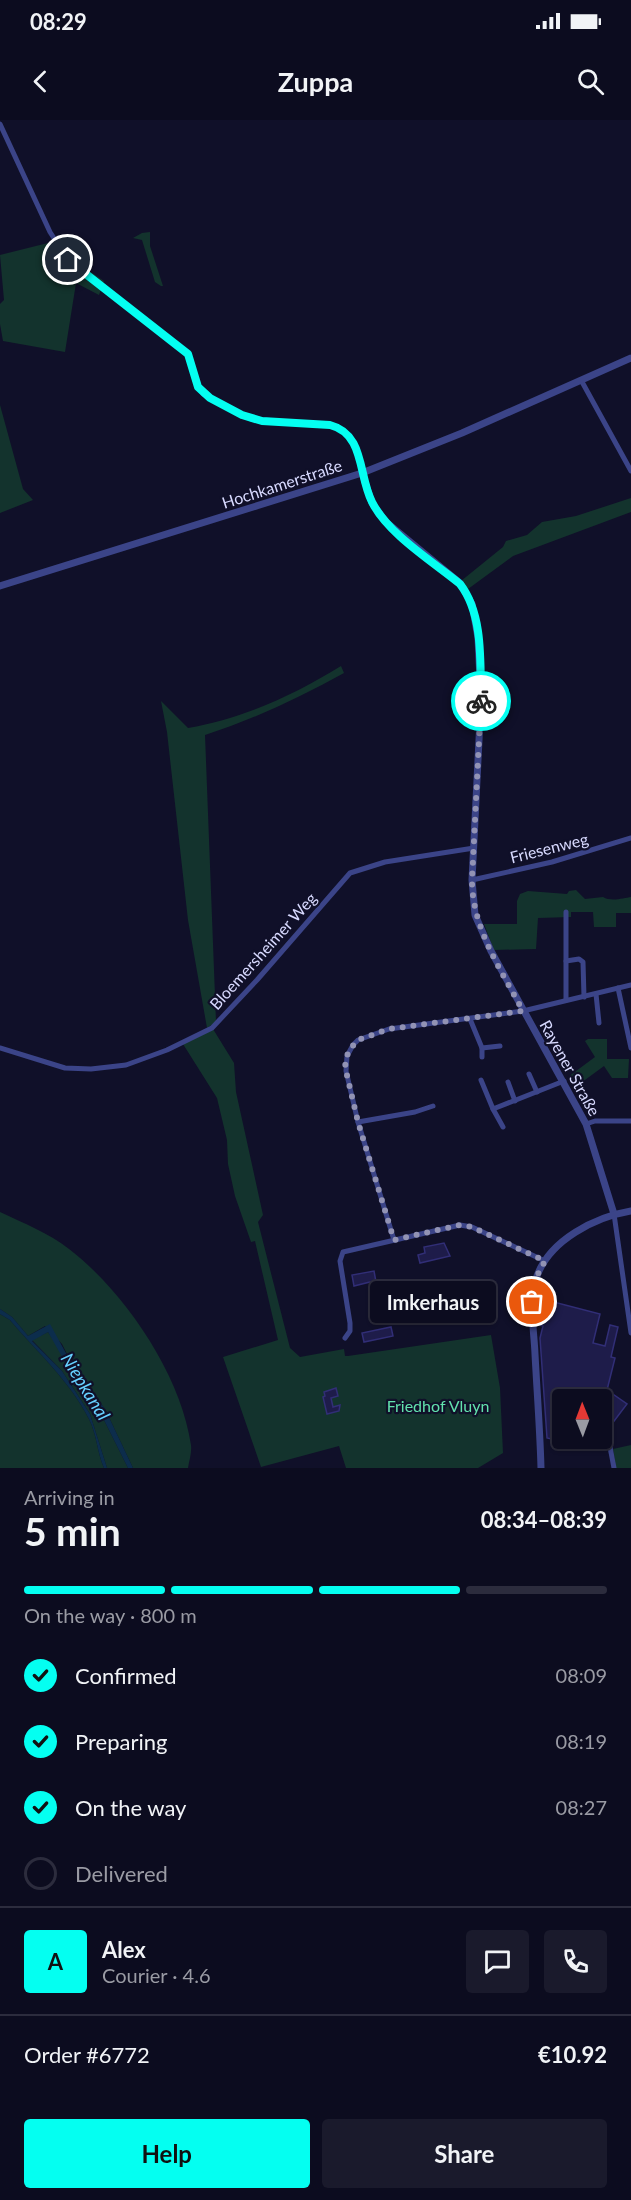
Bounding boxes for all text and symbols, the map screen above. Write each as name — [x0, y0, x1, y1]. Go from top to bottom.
text: 08:29 — [30, 8, 87, 35]
icon: back — [24, 65, 57, 98]
text: Zuppa — [278, 65, 353, 98]
icon: search — [574, 65, 607, 98]
pin — [42, 234, 93, 285]
icon: home — [51, 243, 84, 276]
street label: Hochkamerstraße — [219, 455, 344, 512]
courier — [451, 671, 511, 731]
icon: bike — [465, 685, 498, 718]
street label: Friesenweg — [508, 829, 590, 866]
street label: Bloemersheimer Weg — [205, 888, 320, 1013]
street label: Rayener Straße — [536, 1017, 605, 1119]
pin — [506, 1276, 557, 1327]
callout: Imkerhaus — [370, 1281, 496, 1323]
icon: bag — [515, 1285, 548, 1318]
text: Imkerhaus — [387, 1290, 479, 1314]
water label: Niepkanal — [57, 1349, 115, 1424]
north arrow — [552, 1389, 612, 1449]
map controls — [552, 1389, 612, 1449]
park label: Friedhof Vluyn — [387, 1396, 489, 1415]
text: Arriving in — [24, 1485, 115, 1509]
text: 08:34–08:39 — [481, 1506, 607, 1533]
text: 5 min — [24, 1508, 121, 1554]
text: On the way · 800 m — [24, 1603, 197, 1627]
icon: check — [24, 1659, 57, 1692]
text: Confirmed — [75, 1662, 177, 1689]
text: 08:09 — [556, 1663, 607, 1687]
icon: check — [24, 1725, 57, 1758]
text: Preparing — [75, 1728, 167, 1755]
text: 08:19 — [556, 1729, 607, 1753]
icon: check — [24, 1791, 57, 1824]
text: On the way — [75, 1794, 186, 1821]
text: 08:27 — [556, 1795, 607, 1819]
text: Delivered — [75, 1860, 168, 1887]
button: chat — [466, 1930, 529, 1993]
button: phone — [544, 1930, 607, 1993]
text: Alex — [102, 1936, 146, 1963]
text: A — [48, 1948, 63, 1975]
text: Courier · 4.6 — [102, 1963, 211, 1987]
text: Order #6772 — [24, 2041, 150, 2068]
text: €10.92 — [538, 2041, 607, 2068]
button: Help — [24, 2119, 310, 2188]
button: Share — [322, 2119, 607, 2188]

